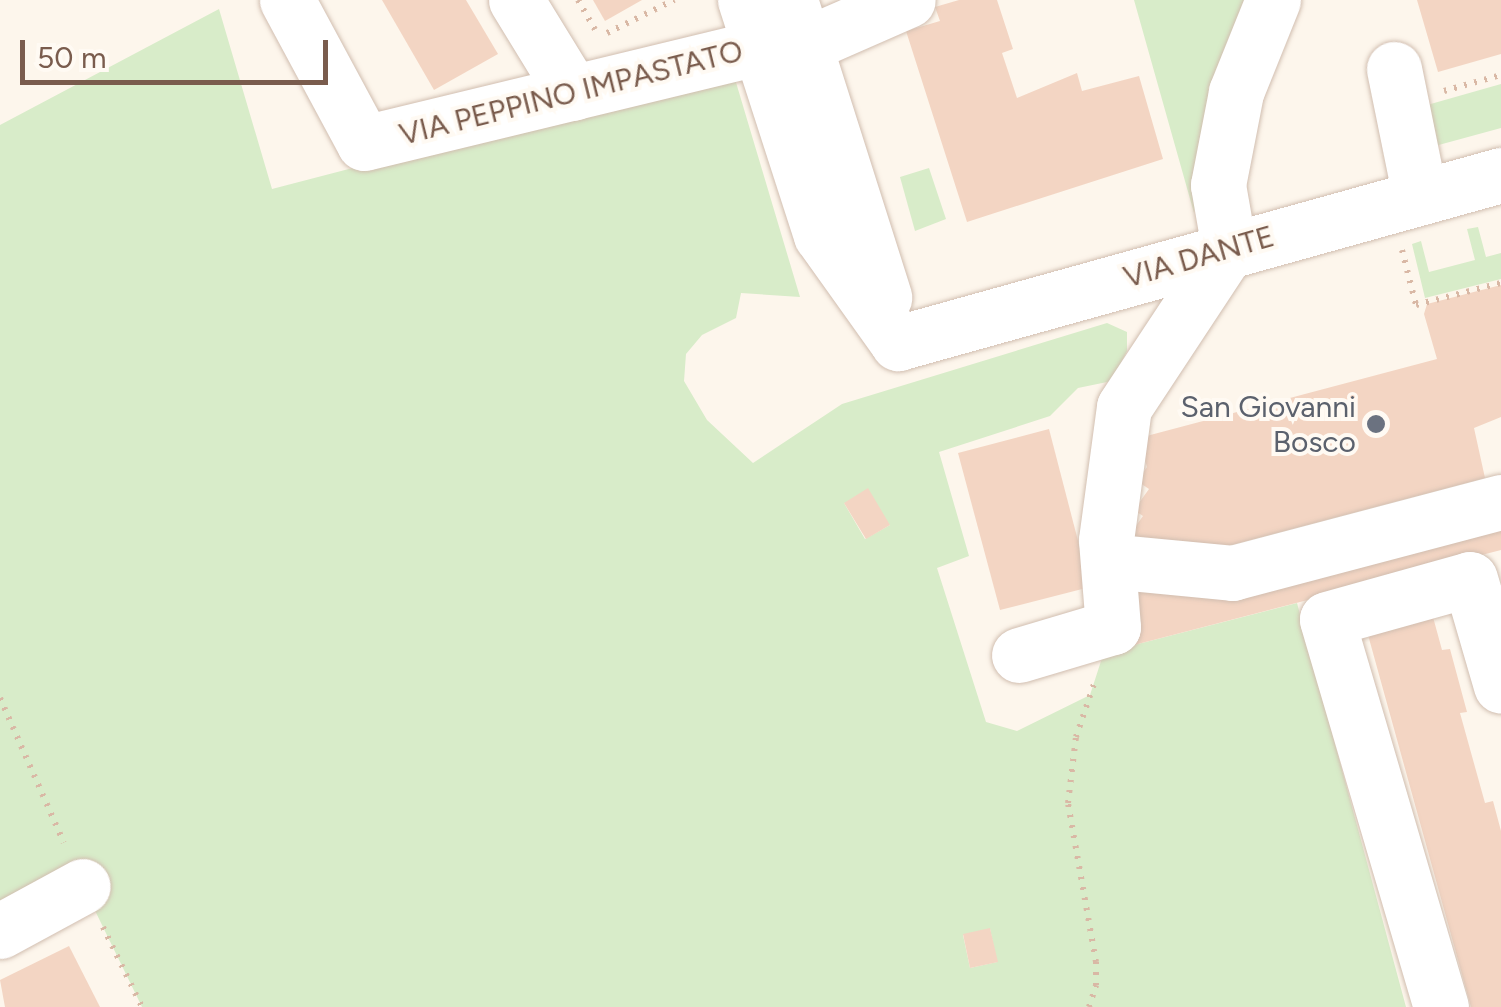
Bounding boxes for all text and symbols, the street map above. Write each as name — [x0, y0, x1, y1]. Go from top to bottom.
scale bar — [25, 20, 332, 82]
street label: VIA PEPPINO IMPASTATO — [396, 33, 746, 153]
text: 50 m — [37, 39, 106, 76]
street label: VIA DANTE — [1119, 218, 1279, 296]
place label: San Giovanni Bosco — [1180, 389, 1356, 460]
marker: San Giovanni Bosco — [1365, 413, 1387, 435]

